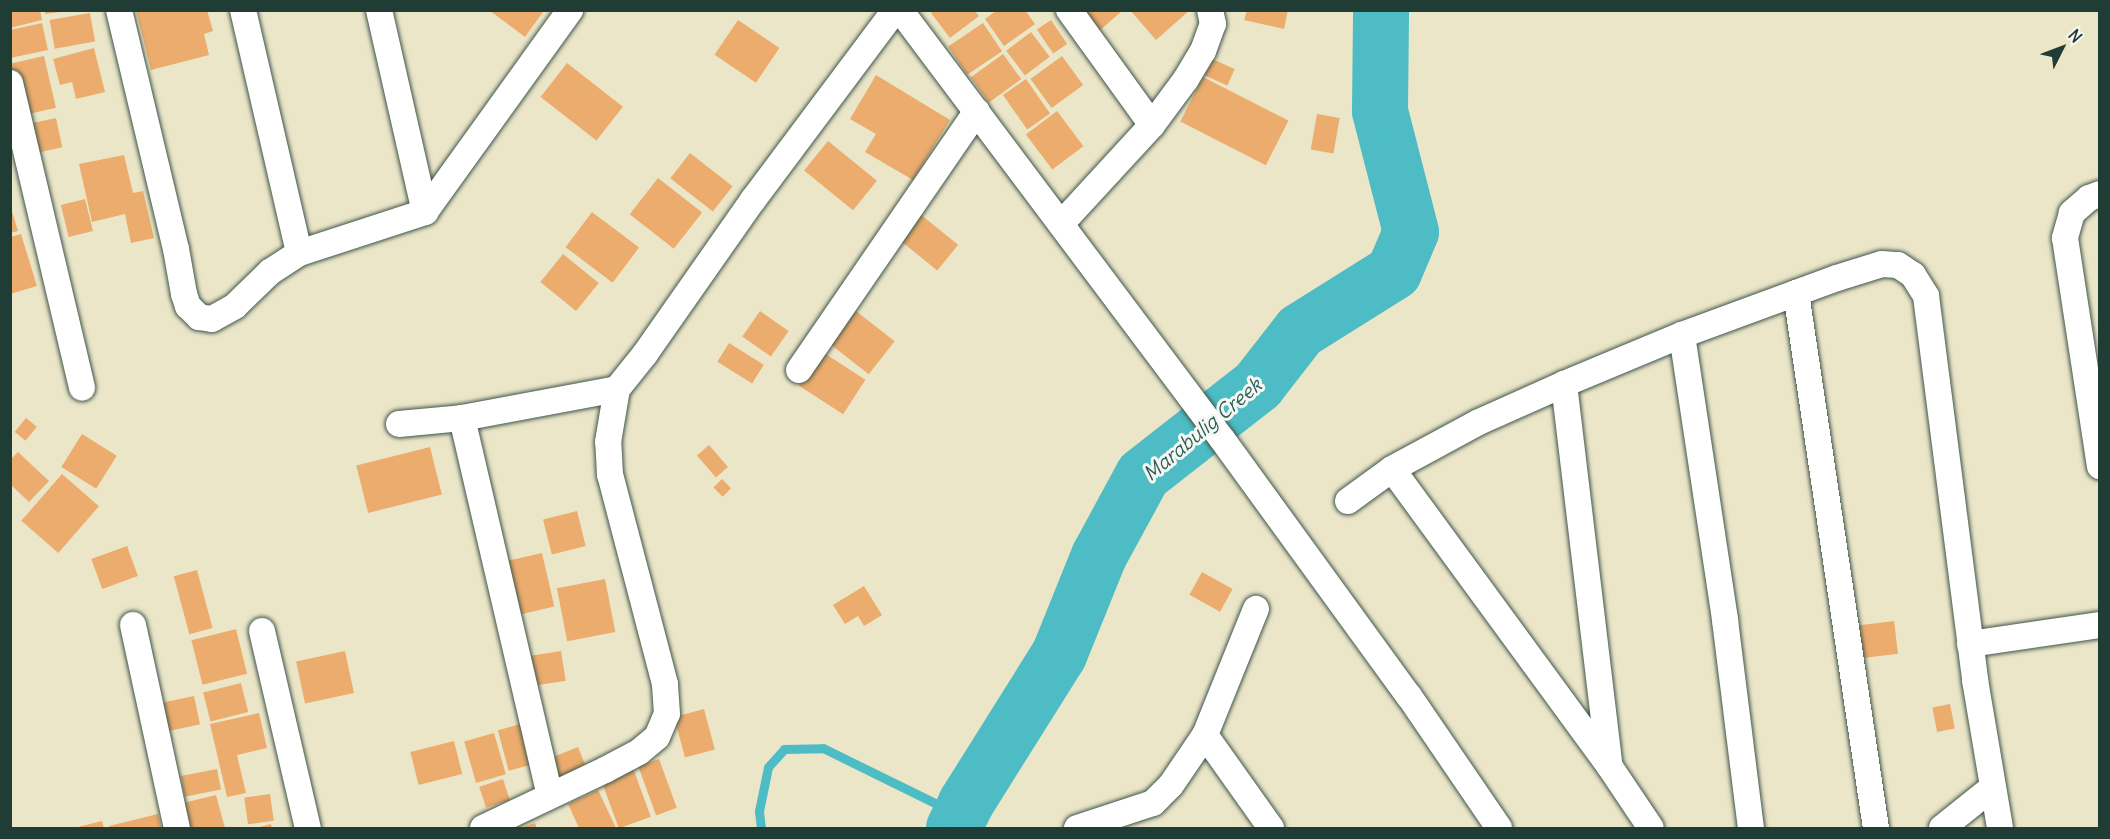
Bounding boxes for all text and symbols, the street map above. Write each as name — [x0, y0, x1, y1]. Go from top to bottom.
north arrow — [2032, 18, 2092, 78]
text: N — [2064, 25, 2087, 47]
water label: Marabulig Creek — [1138, 373, 1266, 485]

